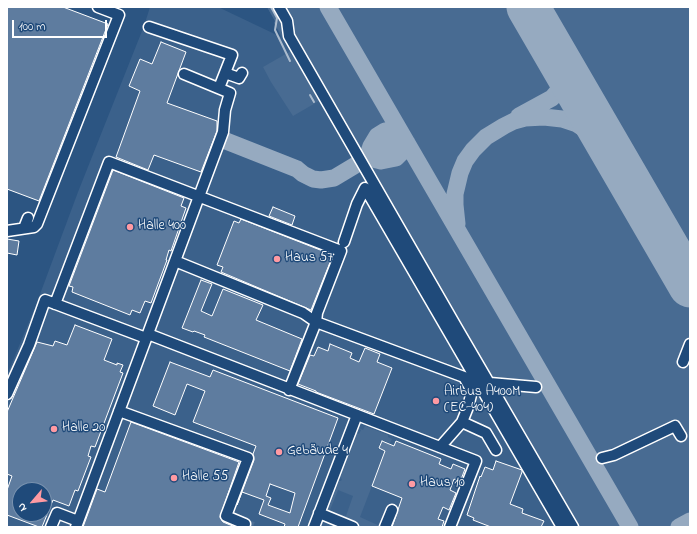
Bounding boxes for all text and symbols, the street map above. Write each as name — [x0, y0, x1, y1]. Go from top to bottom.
scale bar — [14, 12, 109, 38]
text: 100 m — [19, 18, 46, 36]
place label: Halle 400 — [138, 219, 186, 235]
marker: Halle 400 — [125, 222, 135, 232]
place label: Haus 57 — [285, 251, 333, 267]
marker: Haus 57 — [272, 254, 282, 264]
place label: Airbus A400M (EC-404) — [444, 385, 520, 418]
marker: Airbus A400M (EC-404) — [431, 396, 441, 406]
place label: Halle 20 — [62, 421, 105, 437]
marker: Halle 20 — [49, 424, 59, 434]
place label: Gebäude 4 — [287, 444, 348, 460]
marker: Gebäude 4 — [274, 447, 284, 457]
place label: Halle 55 — [182, 470, 228, 486]
marker: Halle 55 — [169, 473, 179, 483]
place label: Haus 10 — [420, 476, 465, 492]
marker: Haus 10 — [407, 479, 417, 489]
north arrow — [12, 482, 52, 522]
text: N — [13, 500, 31, 514]

